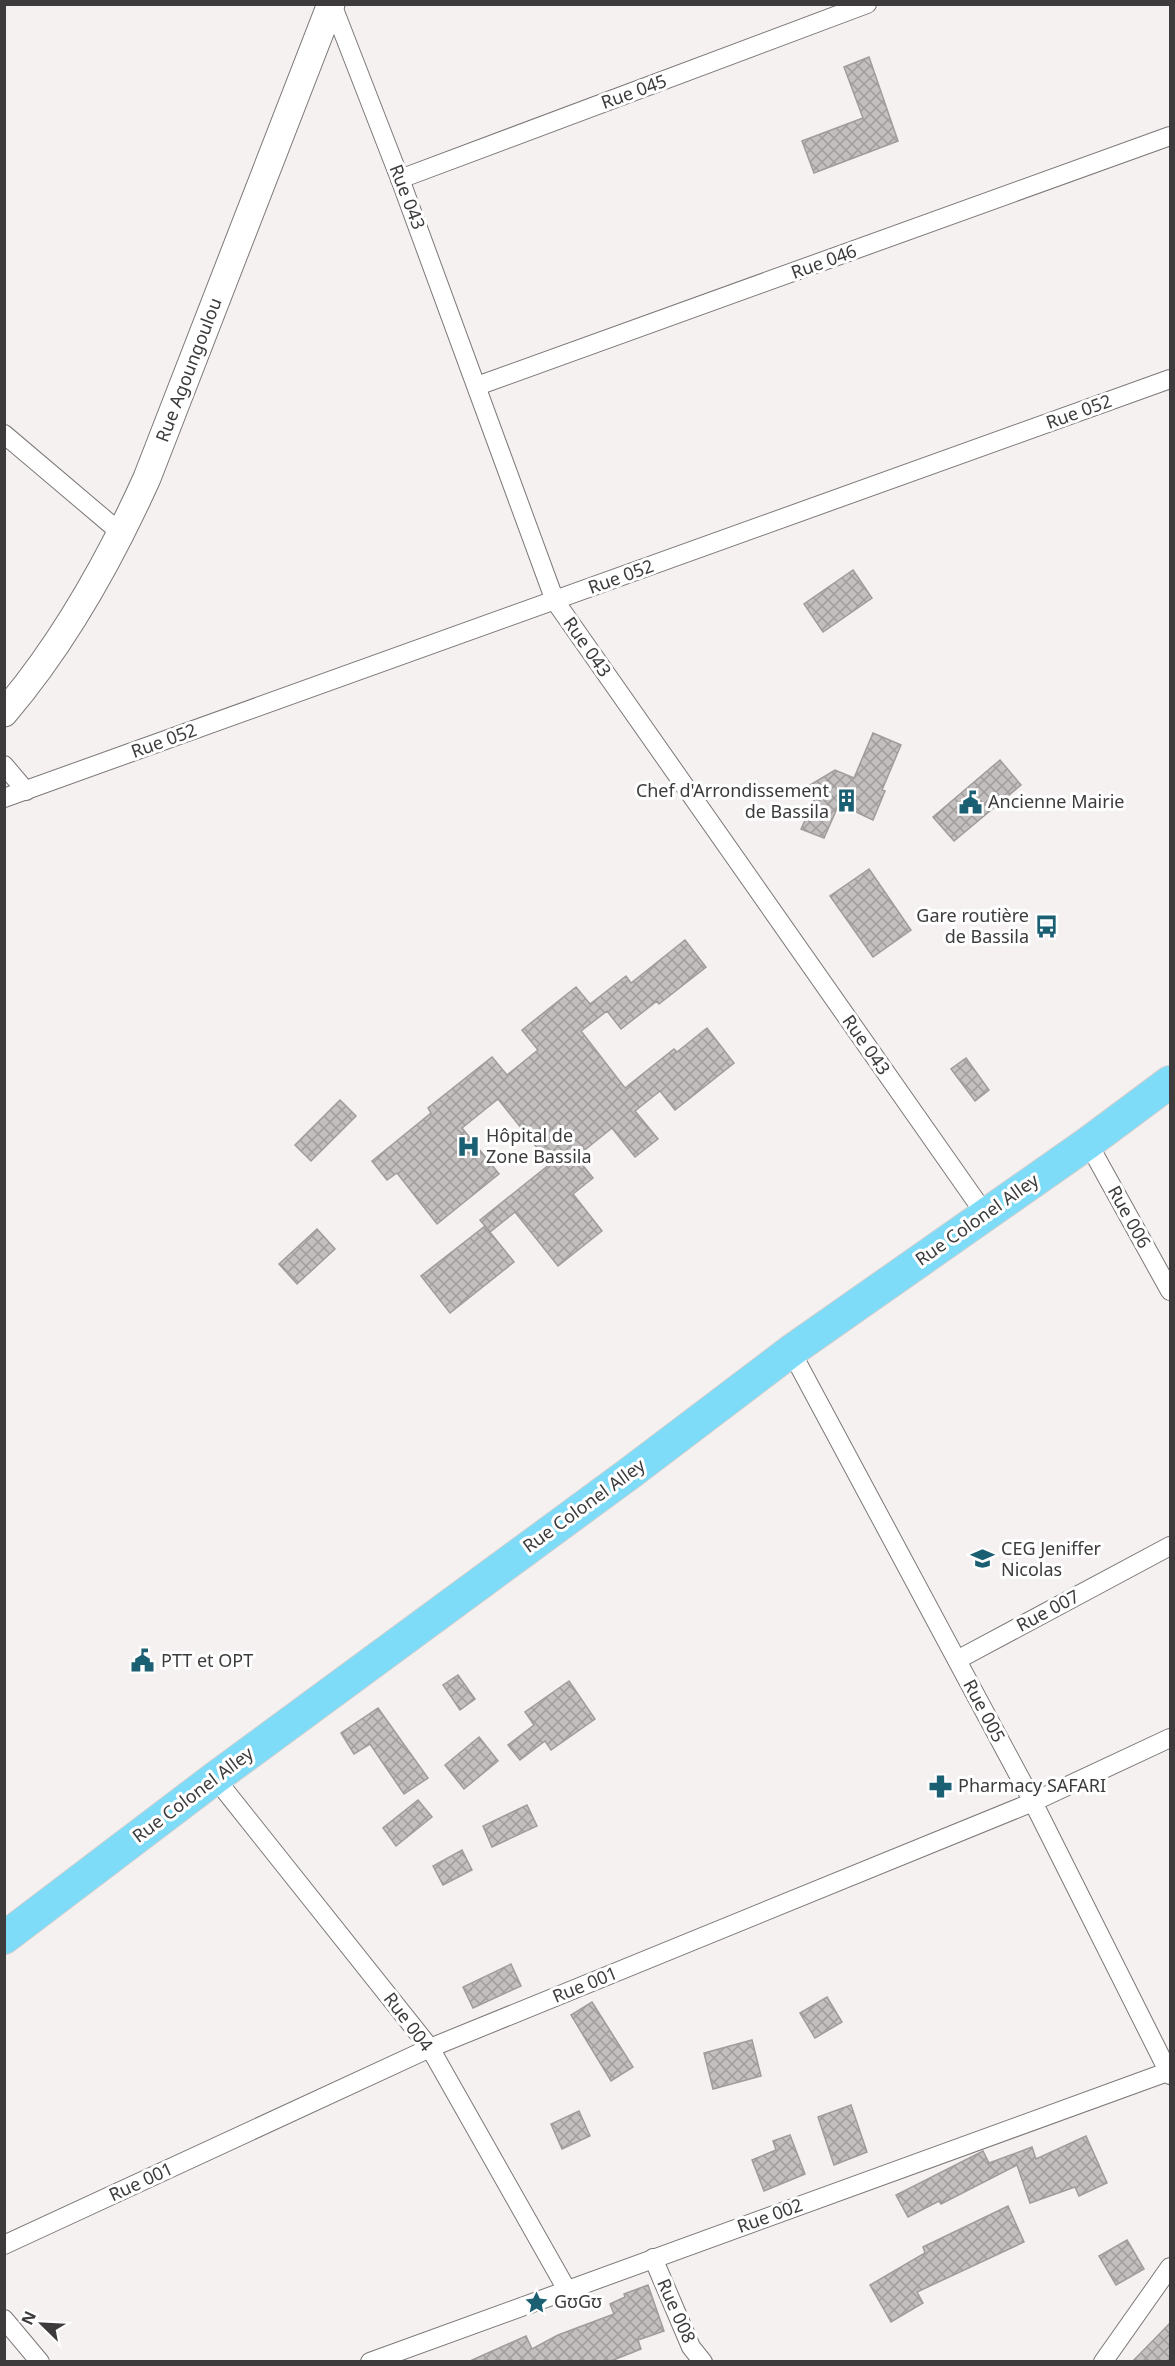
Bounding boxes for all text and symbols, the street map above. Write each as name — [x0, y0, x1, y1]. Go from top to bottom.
street label: Rue 045 — [598, 68, 670, 114]
street label: Rue 043 — [385, 161, 431, 233]
street label: Rue 046 — [788, 238, 860, 284]
street label: Rue Agoungoulou — [150, 294, 227, 445]
street label: Rue 052 — [1043, 388, 1115, 434]
street label: Rue 052 — [585, 553, 657, 599]
street label: Rue 043 — [558, 612, 617, 681]
street label: Rue 052 — [128, 717, 200, 763]
place label: Chef d'Arrondissement de Bassila — [636, 778, 829, 823]
building icon: Chef d'Arrondissement de Bassila — [834, 788, 860, 814]
public building icon: Ancienne Mairie — [957, 789, 983, 815]
place label: Ancienne Mairie — [988, 789, 1124, 813]
place label: Gare routière de Bassila — [916, 903, 1029, 948]
bus stop icon: Gare routière de Bassila — [1034, 913, 1060, 939]
street label: Rue 043 — [837, 1010, 896, 1079]
place label: Hôpital de Zone Bassila — [486, 1123, 592, 1168]
hospital icon: Hôpital de Zone Bassila — [455, 1133, 481, 1159]
street label: Rue Colonel Alley — [910, 1167, 1043, 1271]
street label: Rue 006 — [1103, 1181, 1157, 1252]
street label: Rue Colonel Alley — [518, 1452, 650, 1558]
place label: CEG Jeniffer Nicolas — [1001, 1536, 1102, 1581]
school or university icon: CEG Jeniffer Nicolas — [970, 1546, 996, 1572]
street label: Rue 007 — [1012, 1584, 1083, 1637]
public building icon: PTT et OPT — [130, 1648, 156, 1674]
place label: PTT et OPT — [161, 1648, 253, 1672]
street label: Rue 005 — [958, 1675, 1011, 1746]
street label: Rue Colonel Alley — [127, 1740, 258, 1848]
pharmacy icon: Pharmacy SAFARI — [927, 1773, 953, 1799]
place label: Pharmacy SAFARI — [958, 1773, 1106, 1797]
street label: Rue 001 — [549, 1960, 621, 2008]
street label: Rue 004 — [379, 1987, 439, 2056]
street label: Rue 001 — [105, 2156, 176, 2206]
street label: Rue 002 — [734, 2192, 806, 2238]
street label: Rue 008 — [652, 2275, 702, 2347]
place icon: GʊGʊ — [523, 2289, 549, 2315]
place label: GʊGʊ — [554, 2289, 602, 2313]
north arrow — [12, 2294, 72, 2354]
text: N — [16, 2307, 41, 2328]

